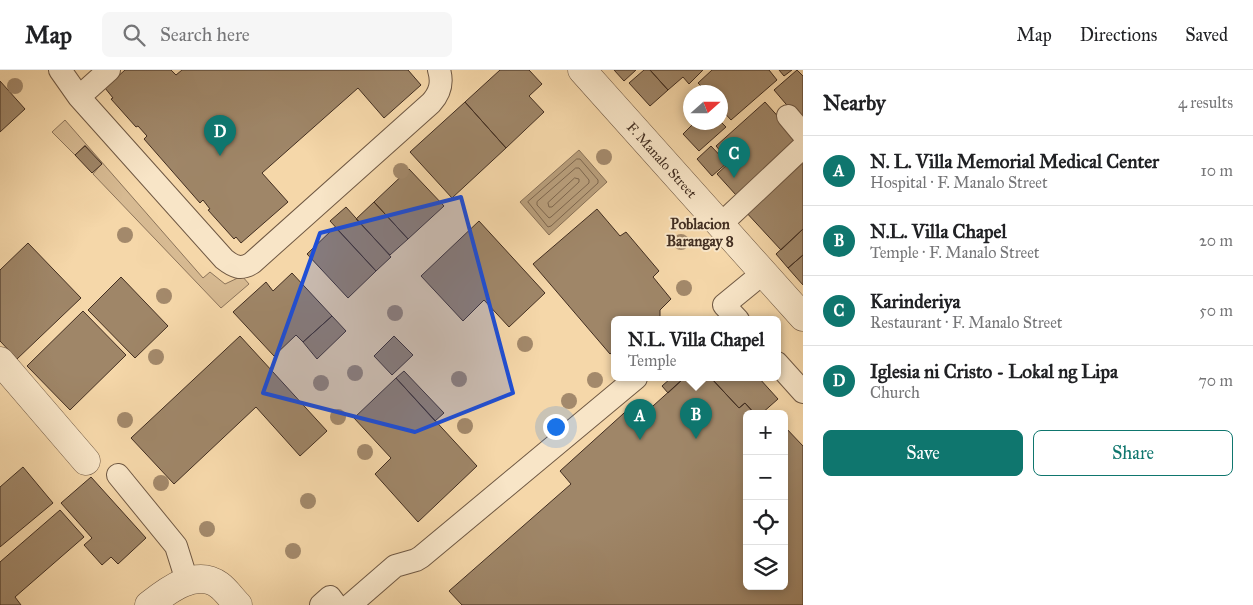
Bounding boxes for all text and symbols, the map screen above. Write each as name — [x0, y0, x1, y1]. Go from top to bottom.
search box — [102, 12, 452, 57]
text: Map — [25, 20, 72, 50]
icon: search — [120, 21, 148, 49]
text: Search here — [160, 23, 250, 46]
text: Map — [1016, 24, 1052, 46]
text: Directions — [1080, 24, 1157, 46]
text: Saved — [1185, 24, 1228, 46]
north arrow — [683, 85, 728, 130]
text: Nearby — [823, 90, 886, 116]
text: 4 results — [1178, 93, 1233, 112]
pin: D — [204, 115, 236, 156]
street label: F. Manalo Street — [623, 119, 700, 202]
pin: C — [718, 137, 750, 178]
text: N. L. Villa Memorial Medical Center — [870, 150, 1159, 173]
text: A — [834, 161, 844, 180]
text: 10 m — [1201, 161, 1233, 180]
text: Hospital · F. Manalo Street — [870, 173, 1048, 192]
district label: Poblacion Barangay 8 — [666, 215, 734, 251]
text: N.L. Villa Chapel — [870, 220, 1007, 243]
text: B — [834, 231, 844, 250]
text: 20 m — [1199, 231, 1233, 250]
text: Temple · F. Manalo Street — [870, 243, 1040, 262]
text: Karinderiya — [870, 290, 960, 313]
text: C — [834, 301, 844, 320]
text: 50 m — [1199, 301, 1233, 320]
text: Restaurant · F. Manalo Street — [870, 313, 1063, 332]
popup — [611, 316, 781, 381]
text: N.L. Villa Chapel — [628, 328, 764, 351]
text: Temple — [628, 351, 676, 370]
text: Iglesia ni Cristo - Lokal ng Lipa — [870, 360, 1118, 383]
text: D — [833, 371, 845, 390]
text: 70 m — [1198, 371, 1233, 390]
text: Church — [870, 383, 920, 402]
pin: B — [680, 398, 712, 439]
pin: A — [624, 399, 656, 440]
map controls — [743, 410, 788, 590]
button: + — [743, 410, 788, 455]
your location — [543, 414, 569, 440]
button: Save — [823, 430, 1023, 476]
button: Share — [1033, 430, 1233, 476]
button: − — [743, 455, 788, 500]
button: locate — [743, 500, 788, 545]
button: layers — [743, 545, 788, 590]

